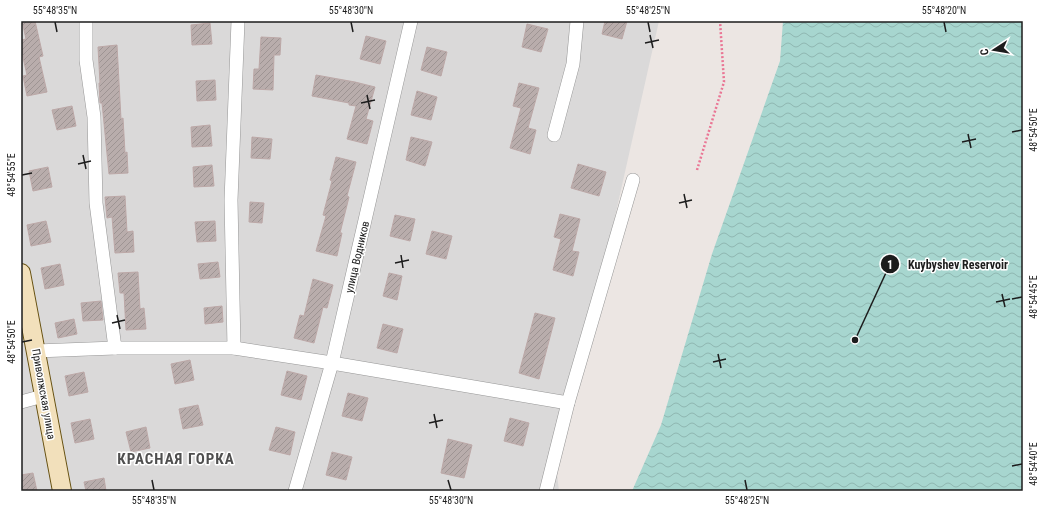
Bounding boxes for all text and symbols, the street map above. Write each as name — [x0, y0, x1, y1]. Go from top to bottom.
text: 55°48'35"N — [33, 5, 77, 16]
text: 55°48'30"N — [329, 5, 373, 16]
text: 55°48'25"N — [626, 5, 670, 16]
text: 55°48'20"N — [922, 5, 966, 16]
north arrow — [974, 30, 1014, 70]
text: С — [978, 48, 992, 56]
text: 48°54'50"E — [1028, 108, 1039, 152]
text: 48°54'55"E — [6, 153, 17, 197]
street label: улица Водников — [343, 220, 372, 294]
callout: Kuybyshev Reservoir — [880, 252, 1016, 276]
text: 1 — [887, 258, 893, 272]
text: Kuybyshev Reservoir — [908, 258, 1008, 272]
text: 48°54'45"E — [1028, 275, 1039, 319]
text: 48°54'50"E — [6, 320, 17, 364]
street label: Приволжская улица — [29, 348, 58, 440]
text: 48°54'40"E — [1028, 442, 1039, 486]
district label: КРАСНАЯ ГОРКА — [117, 450, 235, 468]
text: 55°48'35"N — [132, 495, 176, 506]
text: 55°48'30"N — [429, 495, 473, 506]
text: 55°48'25"N — [725, 495, 769, 506]

